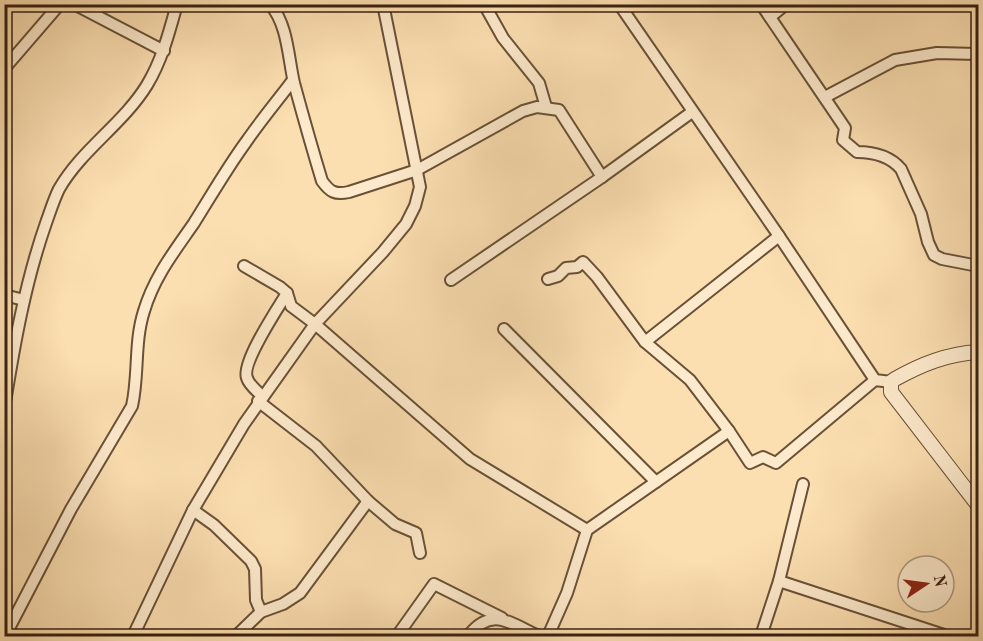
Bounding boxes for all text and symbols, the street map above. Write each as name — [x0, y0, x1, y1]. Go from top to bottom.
north arrow — [896, 554, 956, 614]
text: N — [929, 573, 948, 590]

